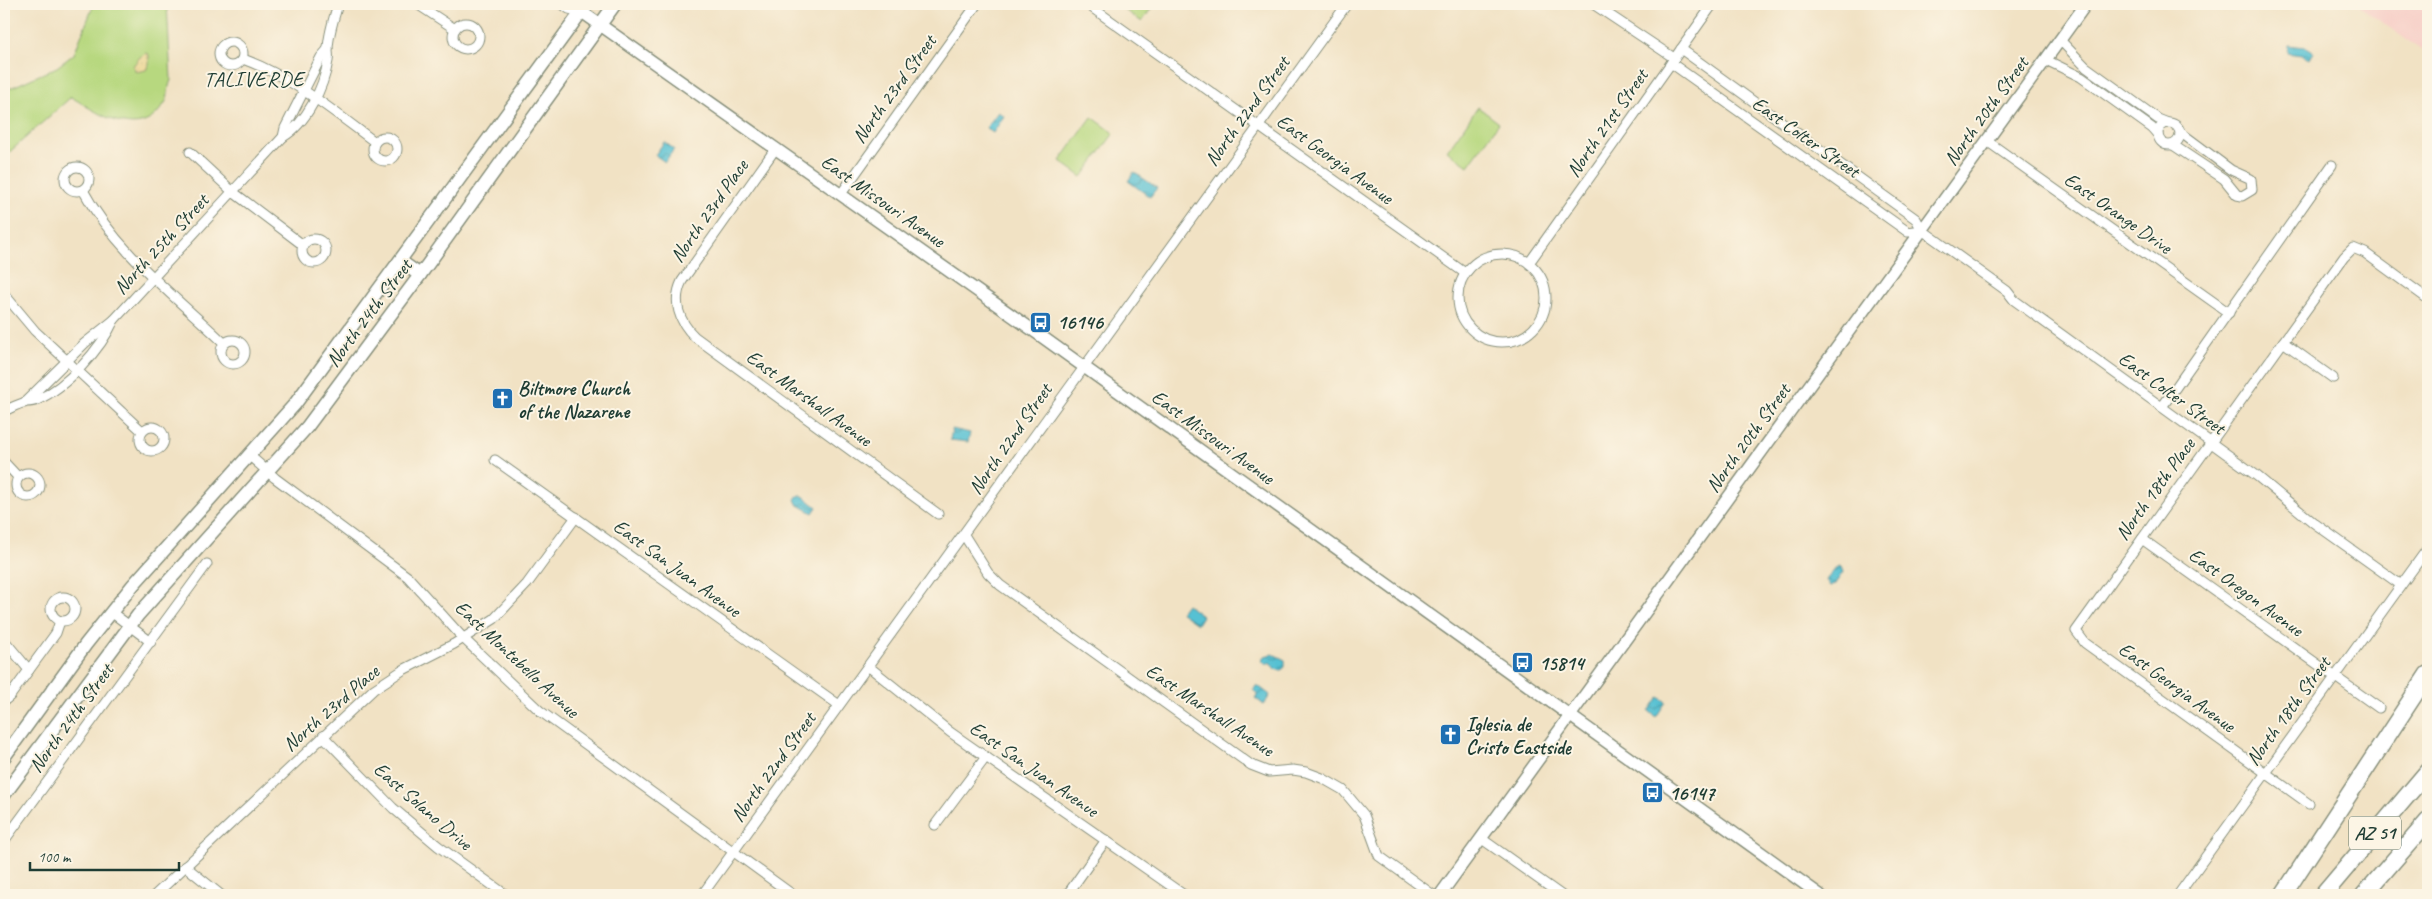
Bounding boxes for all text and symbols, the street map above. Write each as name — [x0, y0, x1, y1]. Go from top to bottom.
street label: North 23rd Street — [846, 28, 943, 148]
street label: North 22nd Street — [1199, 49, 1297, 171]
street label: North 20th Street — [1938, 50, 2035, 170]
street label: North 21st Street — [1561, 62, 1655, 182]
district label: TALIVERDE — [204, 66, 306, 92]
street label: East Colter Street — [1747, 91, 1867, 185]
street label: East Georgia Avenue — [1272, 108, 1399, 211]
street label: East Missouri Avenue — [816, 149, 951, 254]
street label: North 23rd Place — [664, 154, 754, 267]
street label: East Orange Drive — [2059, 167, 2178, 260]
street label: North 25th Street — [108, 187, 216, 300]
street label: North 24th Street — [320, 252, 419, 372]
bus stop icon: 16146 — [1029, 310, 1053, 334]
place label: 16146 — [1057, 310, 1104, 335]
street label: East Marshall Avenue — [741, 344, 878, 453]
street label: East Colter Street — [2114, 346, 2232, 441]
place label: Biltmore Church of the Nazarene — [518, 376, 631, 424]
street label: North 22nd Street — [963, 377, 1059, 499]
street label: North 20th Street — [1700, 377, 1797, 497]
street label: East Missouri Avenue — [1147, 384, 1280, 491]
church icon: Biltmore Church of the Nazarene — [490, 387, 514, 411]
street label: North 18th Place — [2110, 432, 2201, 545]
street label: East San Juan Avenue — [608, 513, 747, 623]
street label: East Oregon Avenue — [2184, 542, 2309, 643]
street label: East Montebello Avenue — [450, 595, 586, 724]
street label: East Georgia Avenue — [2114, 636, 2241, 739]
street label: North 18th Street — [2240, 650, 2337, 770]
bus stop icon: 15814 — [1511, 651, 1535, 675]
place label: 15814 — [1539, 651, 1587, 676]
street label: North 24th Street — [23, 657, 120, 777]
street label: North 23rd Place — [278, 658, 385, 757]
street label: East Marshall Avenue — [1141, 658, 1280, 763]
street label: North 22nd Street — [725, 705, 823, 827]
place label: Iglesia de Cristo Eastside — [1466, 712, 1572, 760]
street label: East San Juan Avenue — [965, 715, 1104, 824]
church icon: Iglesia de Cristo Eastside — [1438, 723, 1462, 747]
street label: East Solano Drive — [369, 756, 479, 857]
bus stop icon: 16147 — [1641, 781, 1665, 805]
place label: 16147 — [1669, 781, 1716, 806]
road number: AZ 51 — [2349, 816, 2401, 850]
scale bar — [30, 839, 179, 871]
text: 100 m — [38, 848, 72, 867]

